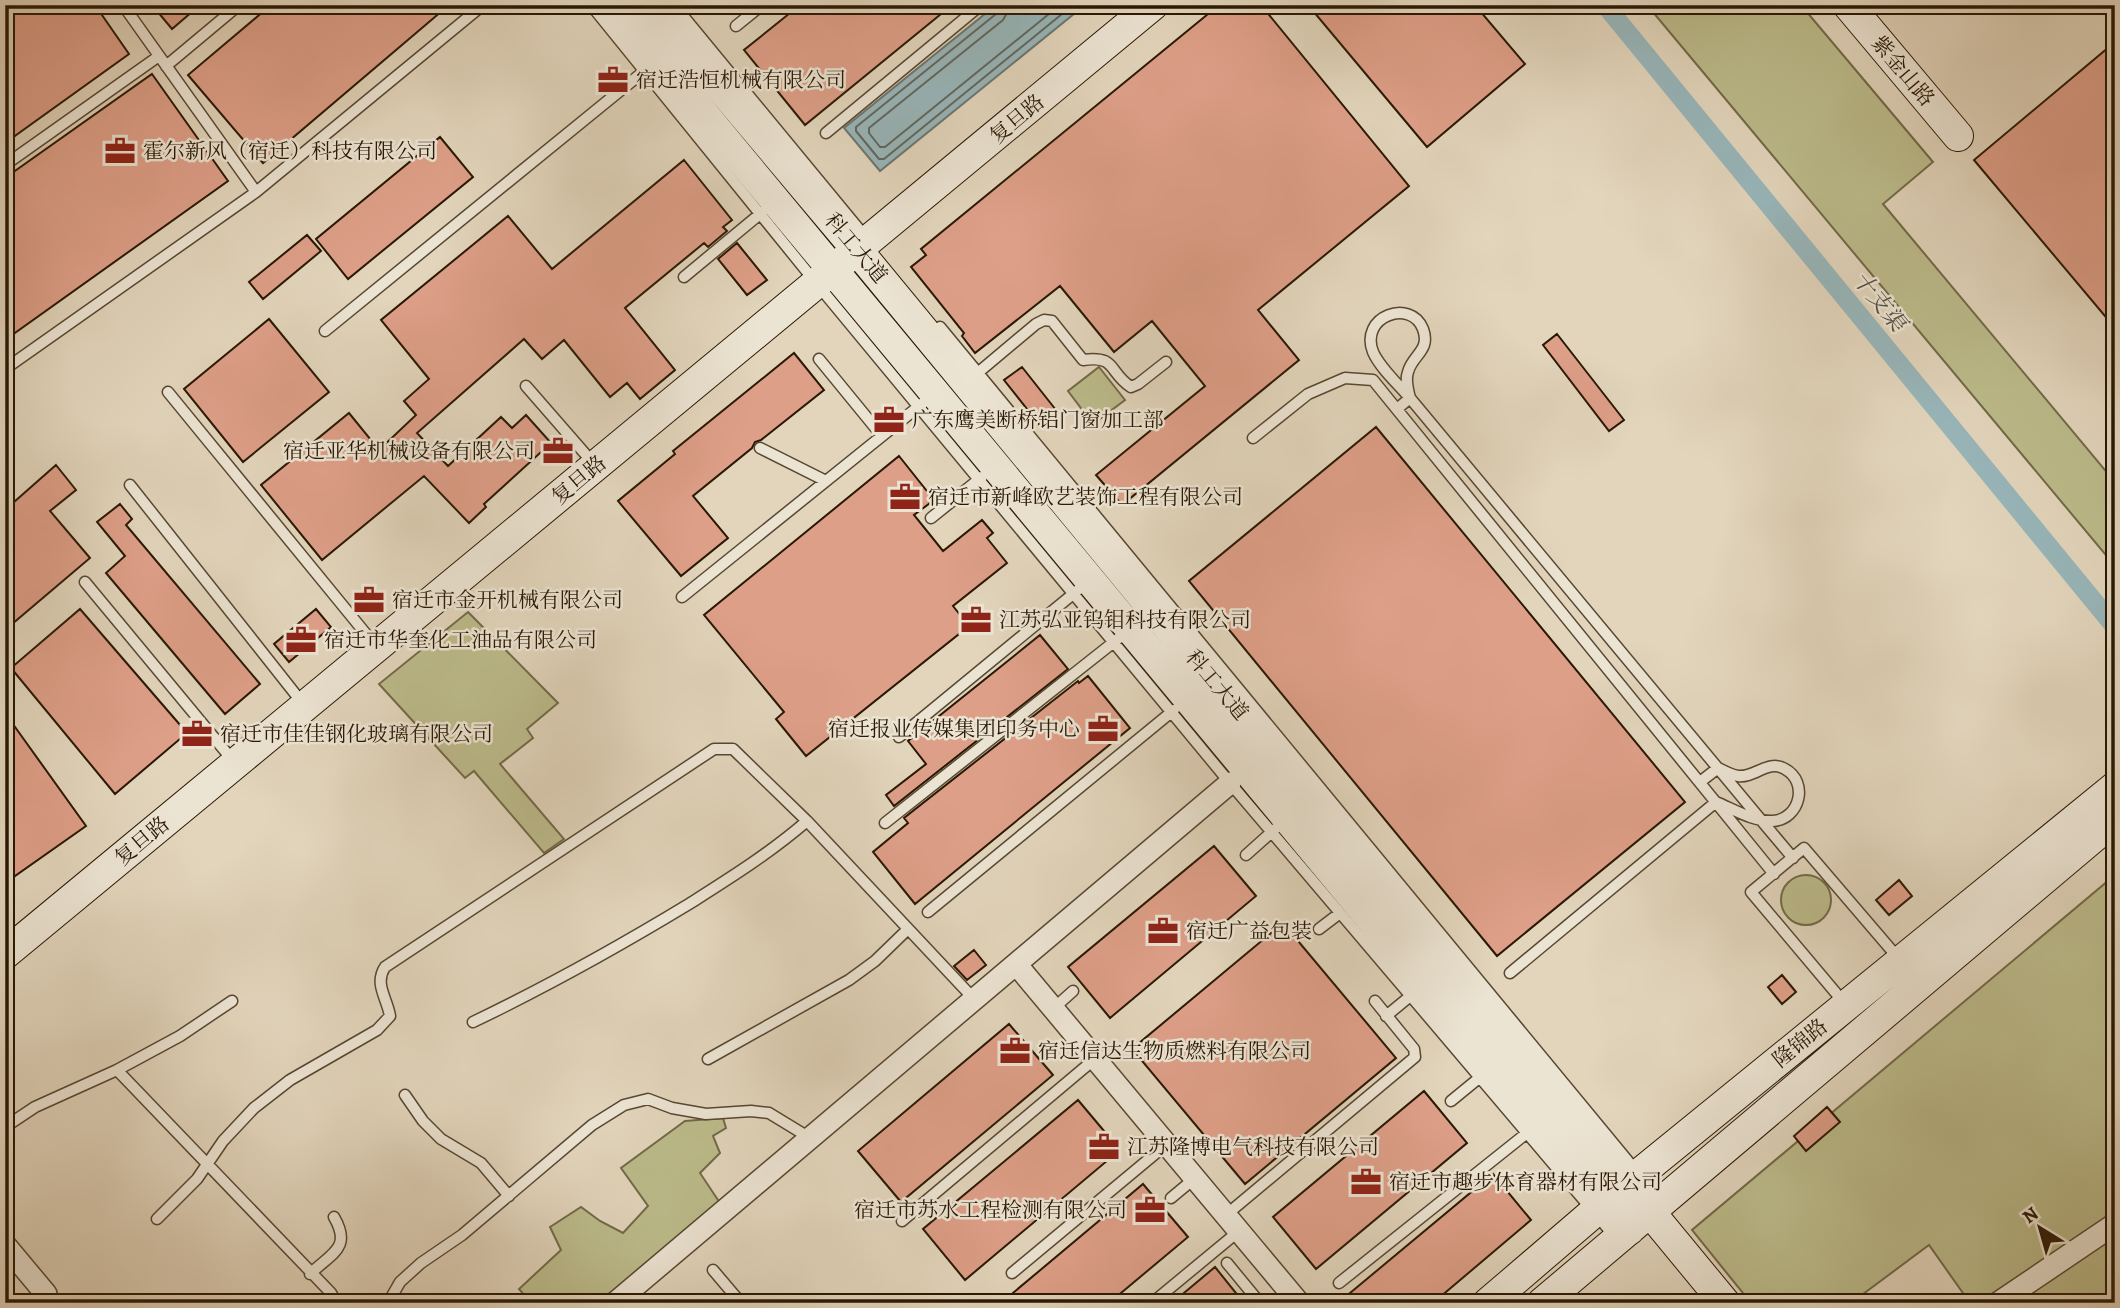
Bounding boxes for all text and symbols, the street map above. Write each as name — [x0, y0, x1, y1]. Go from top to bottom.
street label: 紫金山路 — [1865, 30, 1941, 112]
office icon: 宿迁浩恒机械有限公司 — [596, 63, 630, 97]
place label: 宿迁浩恒机械有限公司 — [636, 66, 846, 94]
street label: 复旦路 — [984, 88, 1050, 150]
office icon: 霍尔新风（宿迁）科技有限公司 — [103, 134, 137, 168]
place label: 霍尔新风（宿迁）科技有限公司 — [143, 137, 437, 165]
street label: 科工大道 — [818, 207, 894, 289]
water label: 十支渠 — [1845, 264, 1915, 340]
office icon: 广东鹰美断桥铝门窗加工部 — [872, 403, 906, 437]
place label: 广东鹰美断桥铝门窗加工部 — [912, 406, 1164, 434]
office icon: 宿迁亚华机械设备有限公司 — [541, 434, 575, 468]
place label: 宿迁亚华机械设备有限公司 — [283, 437, 535, 465]
street label: 复旦路 — [546, 449, 612, 511]
office icon: 宿迁市新峰欧艺装饰工程有限公司 — [888, 480, 922, 514]
place label: 宿迁市新峰欧艺装饰工程有限公司 — [928, 483, 1243, 511]
office icon: 宿迁市金开机械有限公司 — [352, 583, 386, 617]
place label: 宿迁市金开机械有限公司 — [392, 586, 623, 614]
office icon: 江苏弘亚钨钼科技有限公司 — [959, 603, 993, 637]
place label: 江苏弘亚钨钼科技有限公司 — [999, 606, 1251, 634]
office icon: 宿迁市华奎化工油品有限公司 — [284, 623, 318, 657]
place label: 宿迁市华奎化工油品有限公司 — [324, 626, 597, 654]
street label: 科工大道 — [1179, 644, 1255, 726]
office icon: 宿迁报业传媒集团印务中心 — [1086, 712, 1120, 746]
place label: 宿迁报业传媒集团印务中心 — [828, 715, 1080, 743]
office icon: 宿迁市佳佳钢化玻璃有限公司 — [180, 717, 214, 751]
place label: 宿迁市佳佳钢化玻璃有限公司 — [220, 720, 493, 748]
street label: 复旦路 — [109, 810, 175, 872]
office icon: 宿迁广益包装 — [1146, 914, 1180, 948]
place label: 宿迁广益包装 — [1186, 917, 1312, 945]
street label: 隆锦路 — [1767, 1012, 1833, 1074]
office icon: 宿迁信达生物质燃料有限公司 — [998, 1034, 1032, 1068]
place label: 宿迁信达生物质燃料有限公司 — [1038, 1037, 1311, 1065]
office icon: 江苏隆博电气科技有限公司 — [1087, 1130, 1121, 1164]
place label: 江苏隆博电气科技有限公司 — [1127, 1133, 1379, 1161]
office icon: 宿迁市趣步体育器材有限公司 — [1349, 1165, 1383, 1199]
place label: 宿迁市趣步体育器材有限公司 — [1389, 1168, 1662, 1196]
north arrow — [2004, 1192, 2074, 1262]
office icon: 宿迁市苏水工程检测有限公司 — [1133, 1193, 1167, 1227]
place label: 宿迁市苏水工程检测有限公司 — [854, 1196, 1127, 1224]
text: N — [2017, 1201, 2044, 1230]

